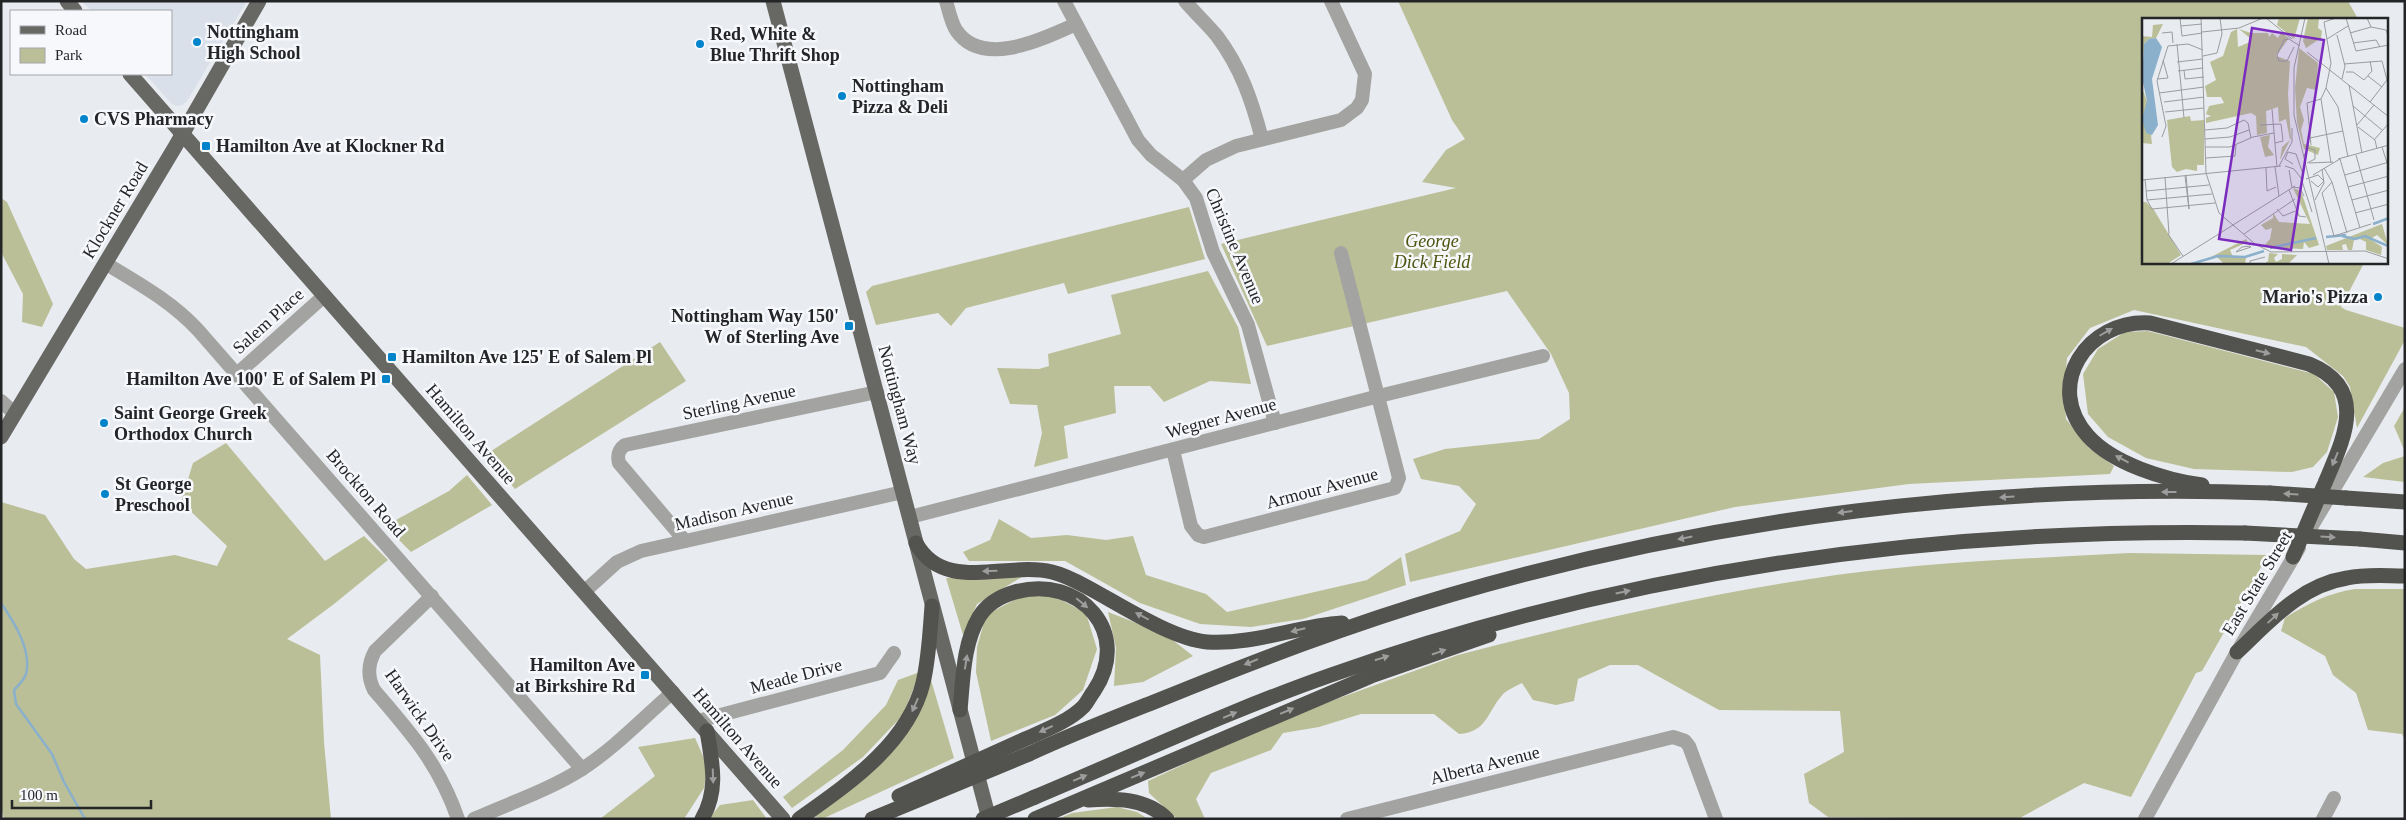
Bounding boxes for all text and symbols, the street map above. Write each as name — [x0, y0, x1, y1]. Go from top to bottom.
legend — [10, 10, 172, 75]
inset map — [2142, 18, 2388, 264]
text: Road — [55, 22, 87, 38]
place label: Nottingham High School — [207, 22, 301, 63]
place label: Red, White & Blue Thrift Shop — [710, 24, 840, 65]
marker: Nottingham High School — [191, 36, 203, 48]
marker: Red, White & Blue Thrift Shop — [694, 38, 706, 50]
text: Park — [55, 47, 83, 63]
place label: Nottingham Pizza & Deli — [852, 76, 948, 117]
marker: Nottingham Pizza & Deli — [836, 90, 848, 102]
place label: CVS Pharmacy — [94, 109, 214, 129]
marker: CVS Pharmacy — [78, 113, 90, 125]
place label: Hamilton Ave at Klockner Rd — [216, 136, 444, 156]
marker: Hamilton Ave at Klockner Rd — [200, 140, 212, 152]
street label: Klockner Road — [78, 158, 152, 262]
street label: Christine Avenue — [1202, 185, 1268, 307]
park label: George Dick Field — [1393, 231, 1471, 272]
street label: Salem Place — [228, 284, 308, 358]
place label: Mario's Pizza — [2263, 287, 2368, 307]
marker: Mario's Pizza — [2372, 291, 2384, 303]
place label: Nottingham Way 150' W of Sterling Ave — [671, 306, 839, 347]
marker: Nottingham Way 150' W of Sterling Ave — [843, 320, 855, 332]
one-way arrow — [2098, 328, 2113, 336]
street label: Nottingham Way — [874, 343, 926, 467]
place label: Hamilton Ave 125' E of Salem Pl — [402, 347, 652, 367]
one-way arrow — [2255, 348, 2270, 356]
marker: Hamilton Ave 125' E of Salem Pl — [386, 351, 398, 363]
place label: Hamilton Ave 100' E of Salem Pl — [126, 369, 376, 389]
marker: Hamilton Ave 100' E of Salem Pl — [380, 373, 392, 385]
street label: Hamilton Avenue — [422, 380, 520, 488]
street label: Sterling Avenue — [681, 380, 797, 424]
street label: Wegner Avenue — [1164, 394, 1278, 442]
place label: Saint George Greek Orthodox Church — [114, 403, 267, 444]
marker: Saint George Greek Orthodox Church — [98, 417, 110, 429]
street label: Brockton Road — [323, 445, 409, 541]
one-way arrow — [2330, 452, 2338, 466]
one-way arrow — [2115, 455, 2129, 463]
street label: Armour Avenue — [1264, 463, 1380, 513]
place label: St George Preschool — [115, 474, 191, 515]
marker: St George Preschool — [99, 488, 111, 500]
street label: Madison Avenue — [673, 488, 795, 534]
one-way arrow — [2161, 488, 2177, 496]
one-way arrow — [2282, 490, 2298, 498]
one-way arrow — [1999, 493, 2015, 501]
one-way arrow — [1837, 508, 1853, 516]
street label: East State Street — [2218, 527, 2296, 639]
one-way arrow — [2321, 533, 2337, 541]
one-way arrow — [1677, 534, 1692, 542]
one-way arrow — [982, 567, 998, 575]
one-way arrow — [1616, 588, 1631, 596]
one-way arrow — [1075, 597, 1088, 608]
one-way arrow — [1134, 612, 1149, 620]
one-way arrow — [2267, 612, 2279, 624]
one-way arrow — [1290, 626, 1305, 634]
one-way arrow — [1432, 648, 1447, 656]
one-way arrow — [962, 653, 970, 669]
street label: Meade Drive — [748, 654, 844, 698]
one-way arrow — [1375, 654, 1390, 662]
place label: Hamilton Ave at Birkshire Rd — [515, 655, 635, 696]
one-way arrow — [1243, 658, 1258, 666]
street label: Harwick Drive — [381, 665, 459, 765]
marker: Hamilton Ave at Birkshire Rd — [639, 669, 651, 681]
street label: Hamilton Avenue — [689, 684, 787, 792]
one-way arrow — [910, 698, 918, 712]
one-way arrow — [1280, 706, 1295, 714]
one-way arrow — [1223, 711, 1238, 719]
one-way arrow — [1039, 726, 1053, 734]
street label: Alberta Avenue — [1428, 742, 1542, 788]
one-way arrow — [710, 768, 718, 784]
one-way arrow — [1131, 771, 1145, 779]
one-way arrow — [1073, 774, 1088, 782]
scale bar — [12, 778, 151, 810]
text: 100 m — [20, 787, 58, 803]

